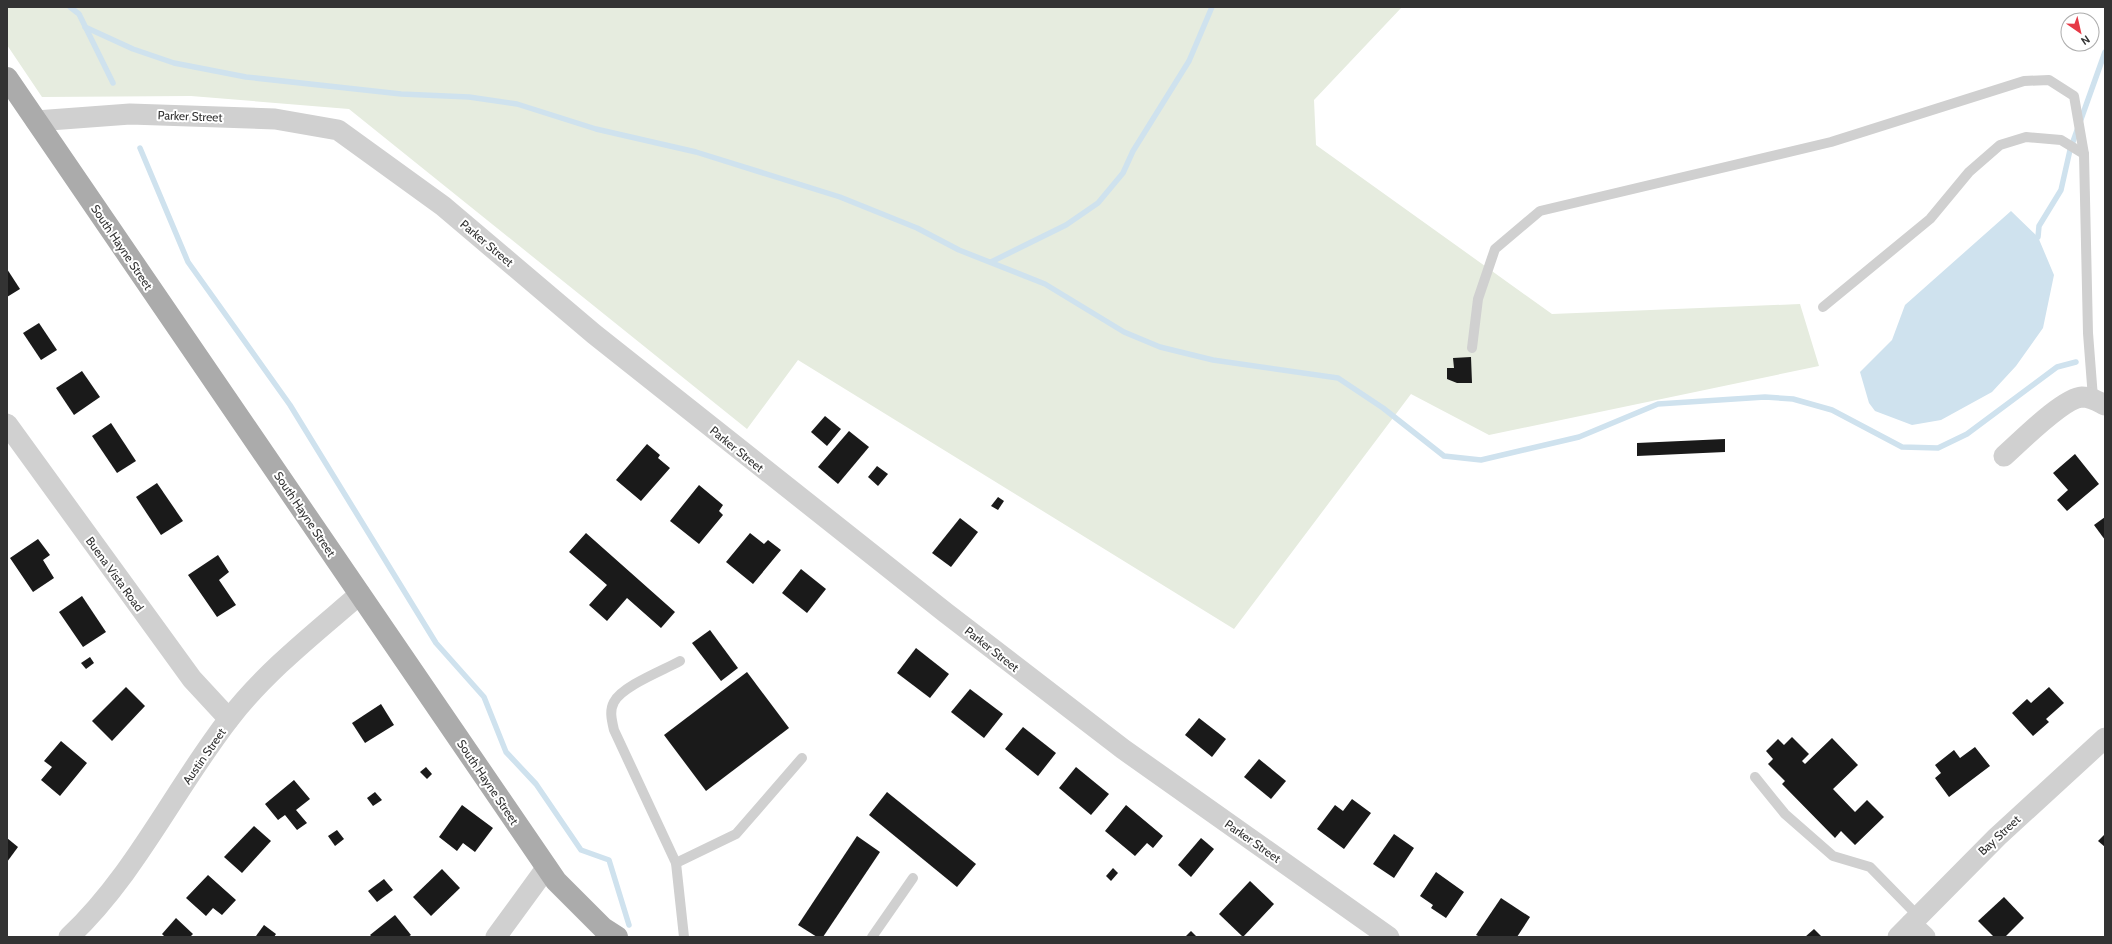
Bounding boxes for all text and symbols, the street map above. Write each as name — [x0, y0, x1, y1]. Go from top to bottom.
north arrow — [2060, 12, 2100, 52]
text: N — [2078, 32, 2093, 48]
street label: Parker Street — [157, 107, 223, 125]
street label: South Hayne Street — [88, 202, 156, 292]
street label: Parker Street — [457, 216, 517, 270]
street label: Parker Street — [707, 423, 767, 475]
street label: South Hayne Street — [271, 469, 339, 559]
street label: Buena Vista Road — [83, 534, 147, 614]
street label: Parker Street — [962, 623, 1022, 675]
street label: Austin Street — [179, 725, 229, 787]
street label: South Hayne Street — [454, 737, 522, 827]
street label: Bay Street — [1975, 812, 2023, 858]
street label: Parker Street — [1222, 816, 1284, 866]

